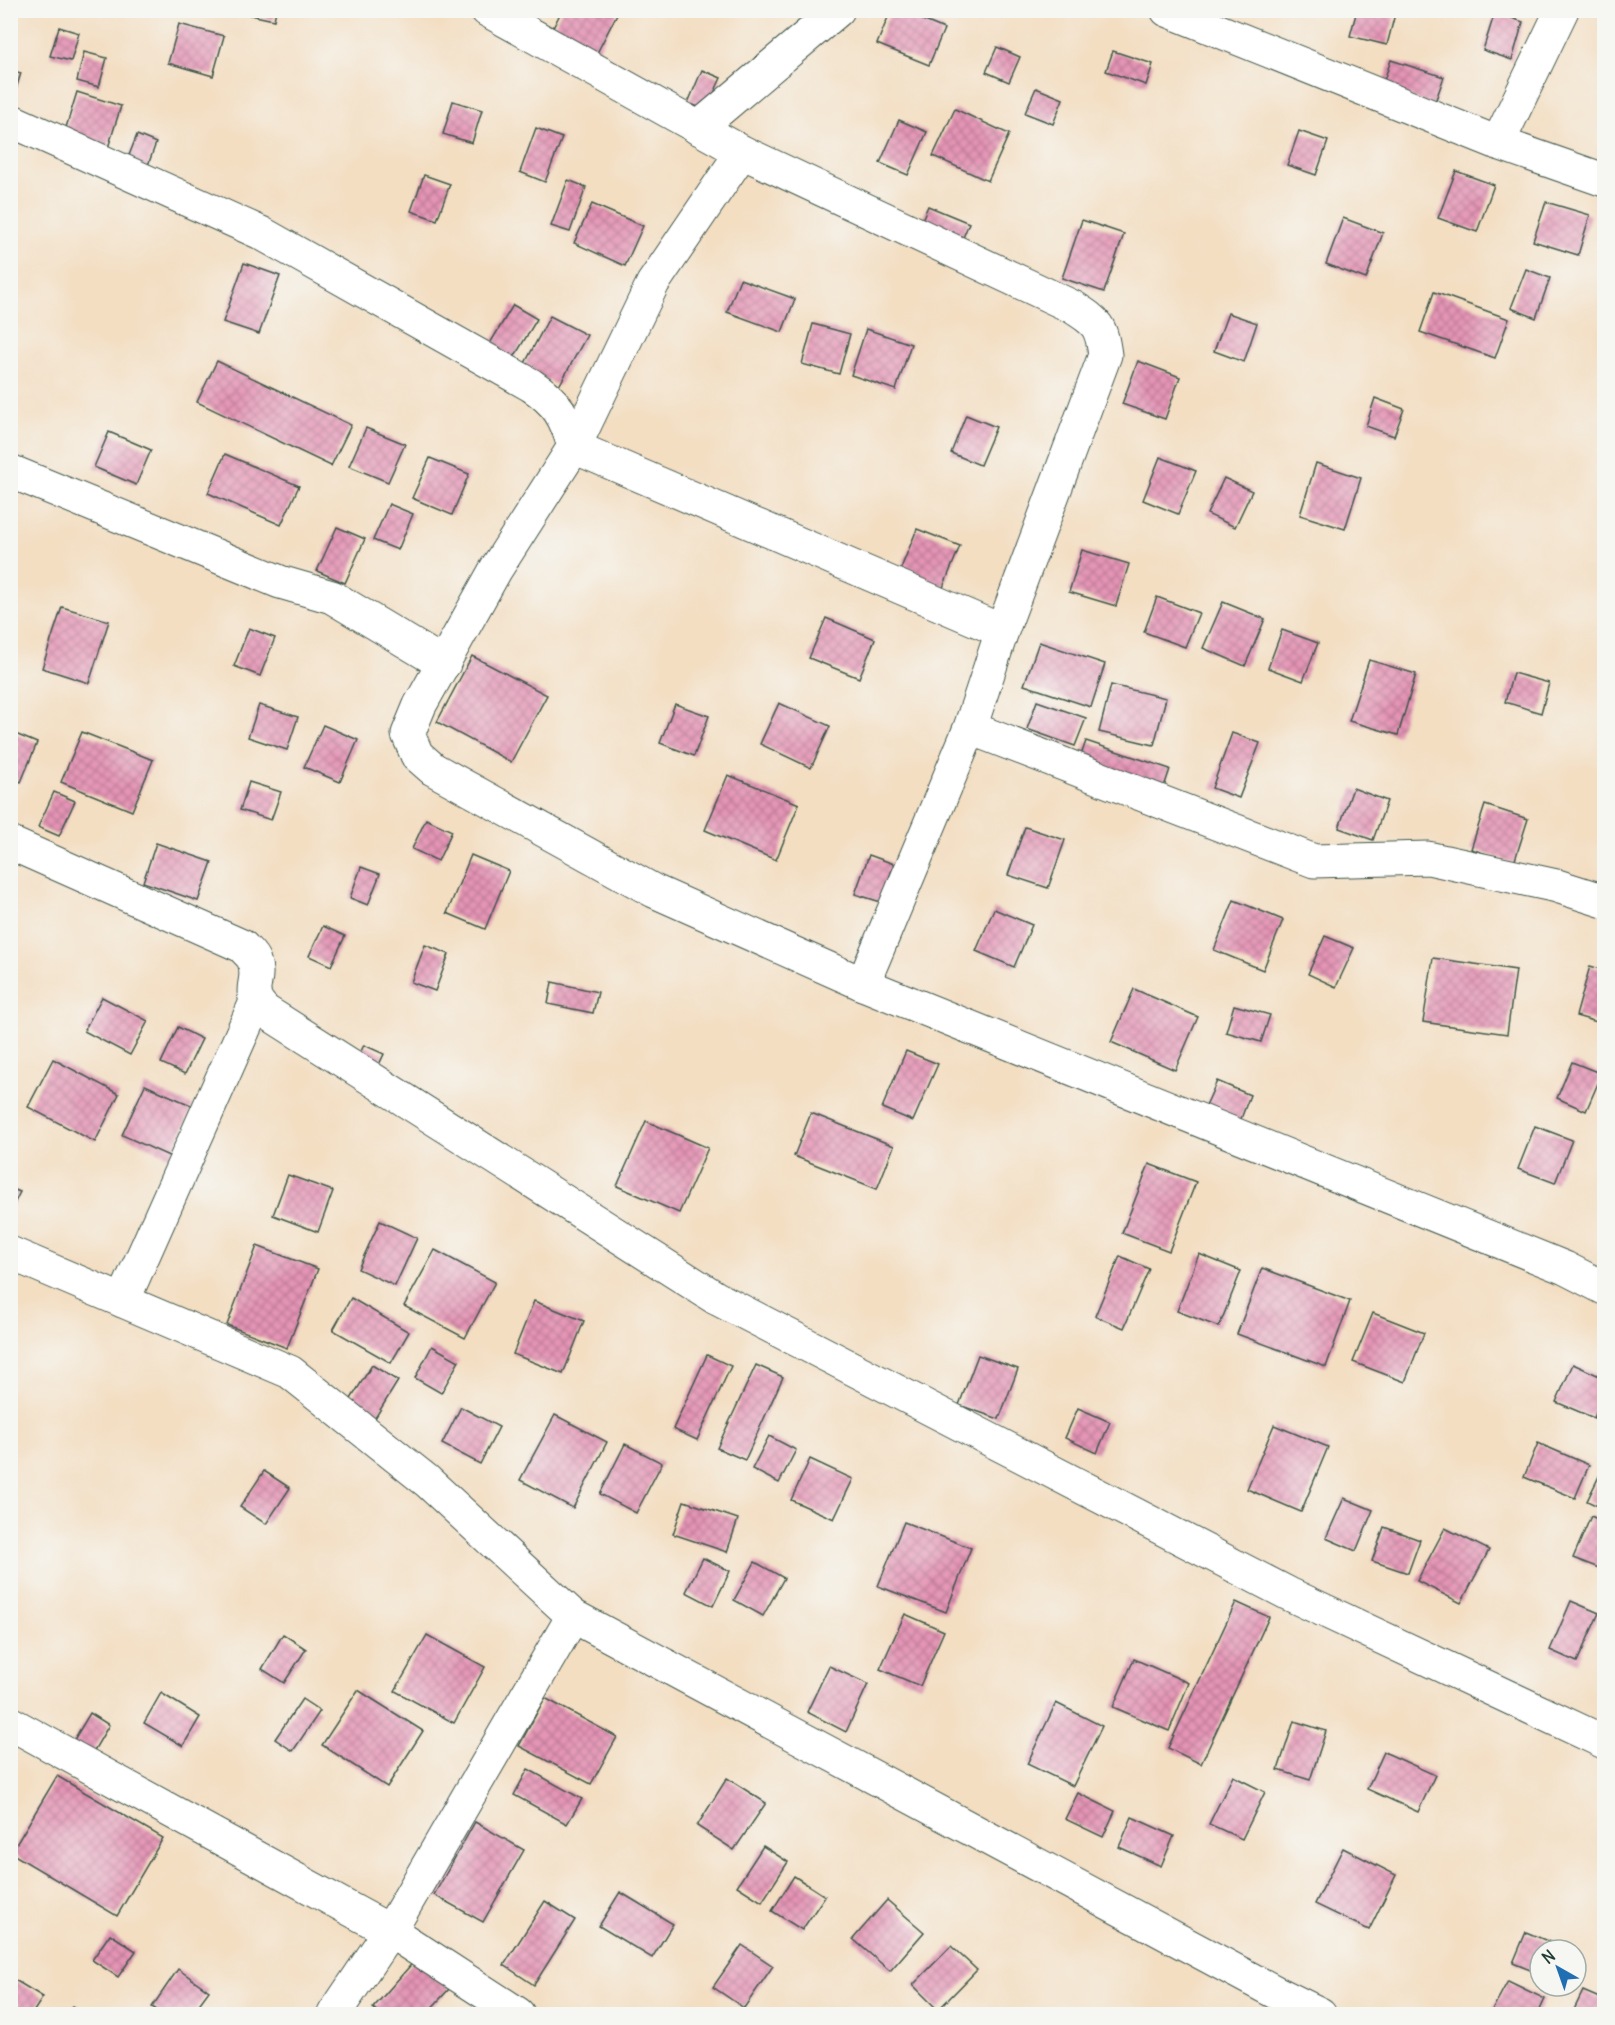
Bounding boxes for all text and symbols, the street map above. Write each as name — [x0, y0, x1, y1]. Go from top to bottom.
north arrow — [1528, 1938, 1588, 1998]
text: N — [1538, 1945, 1559, 1968]

